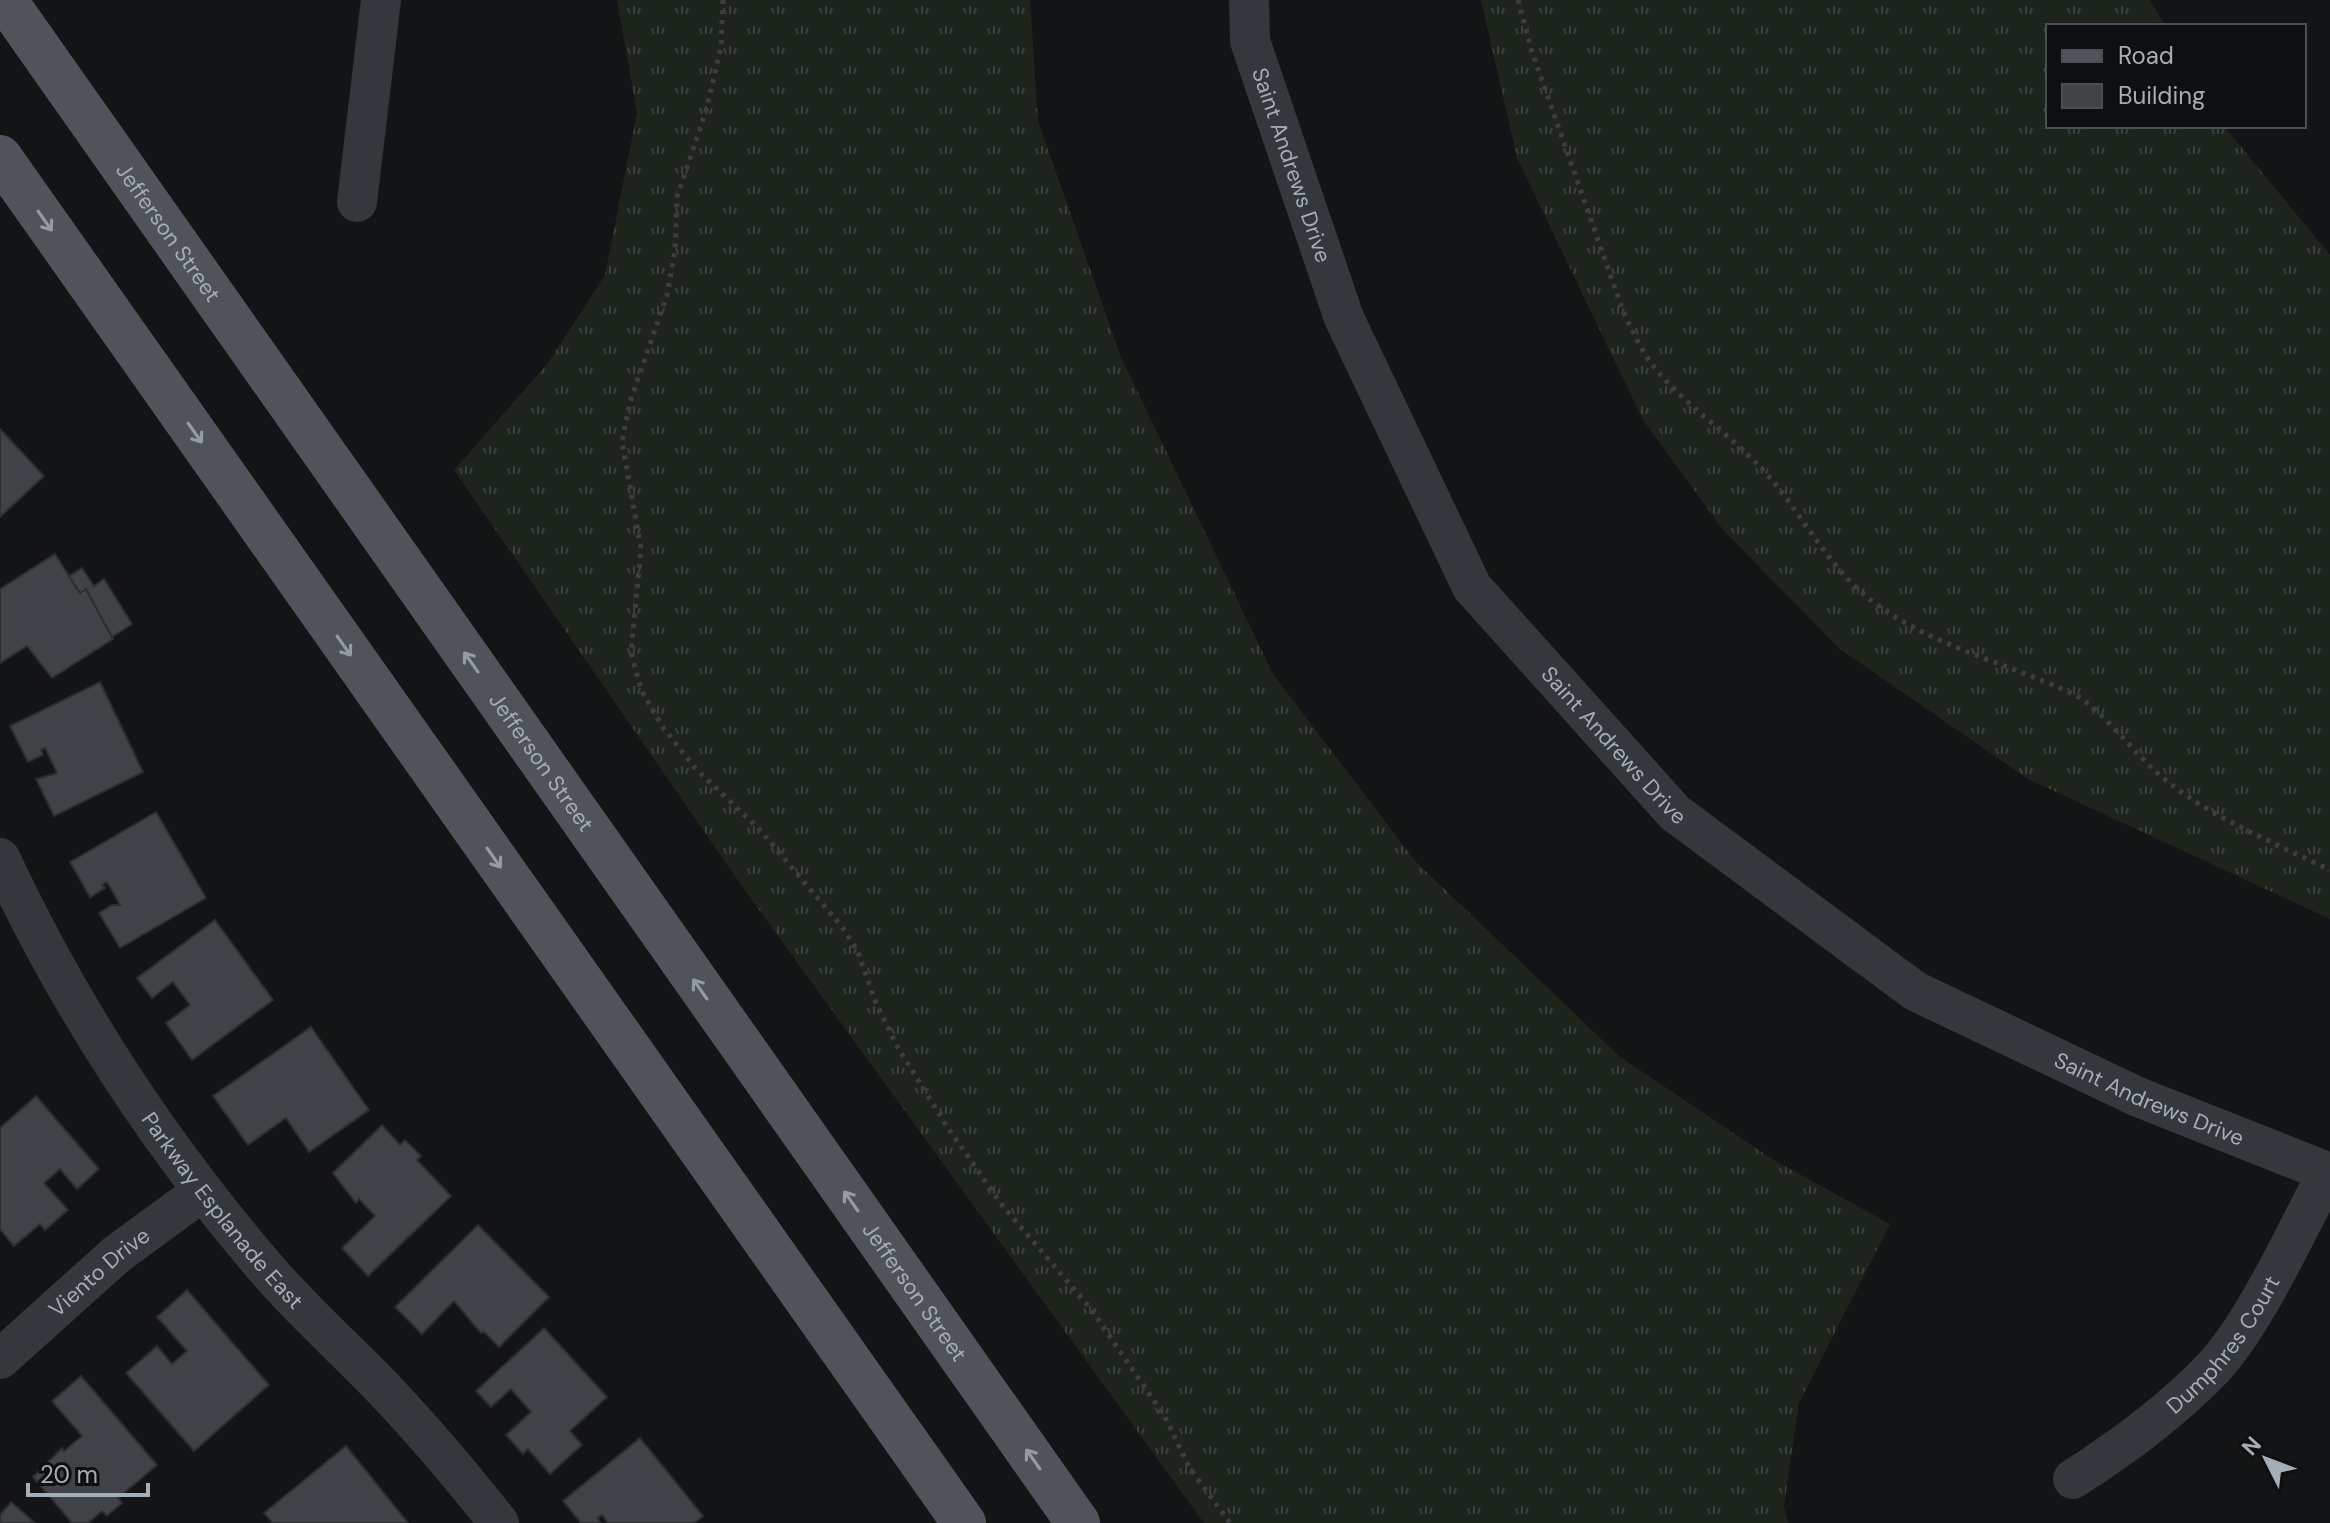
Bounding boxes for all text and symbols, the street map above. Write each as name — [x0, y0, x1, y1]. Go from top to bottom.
legend — [2046, 24, 2306, 128]
text: Road — [2118, 40, 2174, 71]
street label: Saint Andrews Drive — [1246, 64, 1339, 266]
text: Building — [2118, 80, 2205, 111]
street label: Jefferson Street — [110, 157, 228, 307]
one-way arrow — [37, 209, 53, 231]
one-way arrow — [187, 422, 203, 444]
one-way arrow — [336, 635, 352, 657]
one-way arrow — [463, 651, 479, 673]
street label: Saint Andrews Drive — [1535, 660, 1692, 831]
street label: Jefferson Street — [483, 687, 601, 837]
one-way arrow — [486, 847, 502, 869]
one-way arrow — [692, 979, 709, 1001]
street label: Saint Andrews Drive — [2050, 1045, 2248, 1152]
street label: Parkway Esplanade East — [135, 1106, 310, 1315]
one-way arrow — [843, 1191, 859, 1213]
street label: Jefferson Street — [856, 1216, 974, 1367]
street label: Viento Drive — [42, 1220, 155, 1323]
street label: Dumphres Court — [2160, 1270, 2286, 1420]
north arrow — [2226, 1419, 2306, 1499]
text: N — [2235, 1430, 2268, 1462]
scale bar — [28, 1447, 148, 1497]
one-way arrow — [1025, 1449, 1041, 1471]
text: 20 m — [40, 1459, 98, 1490]

